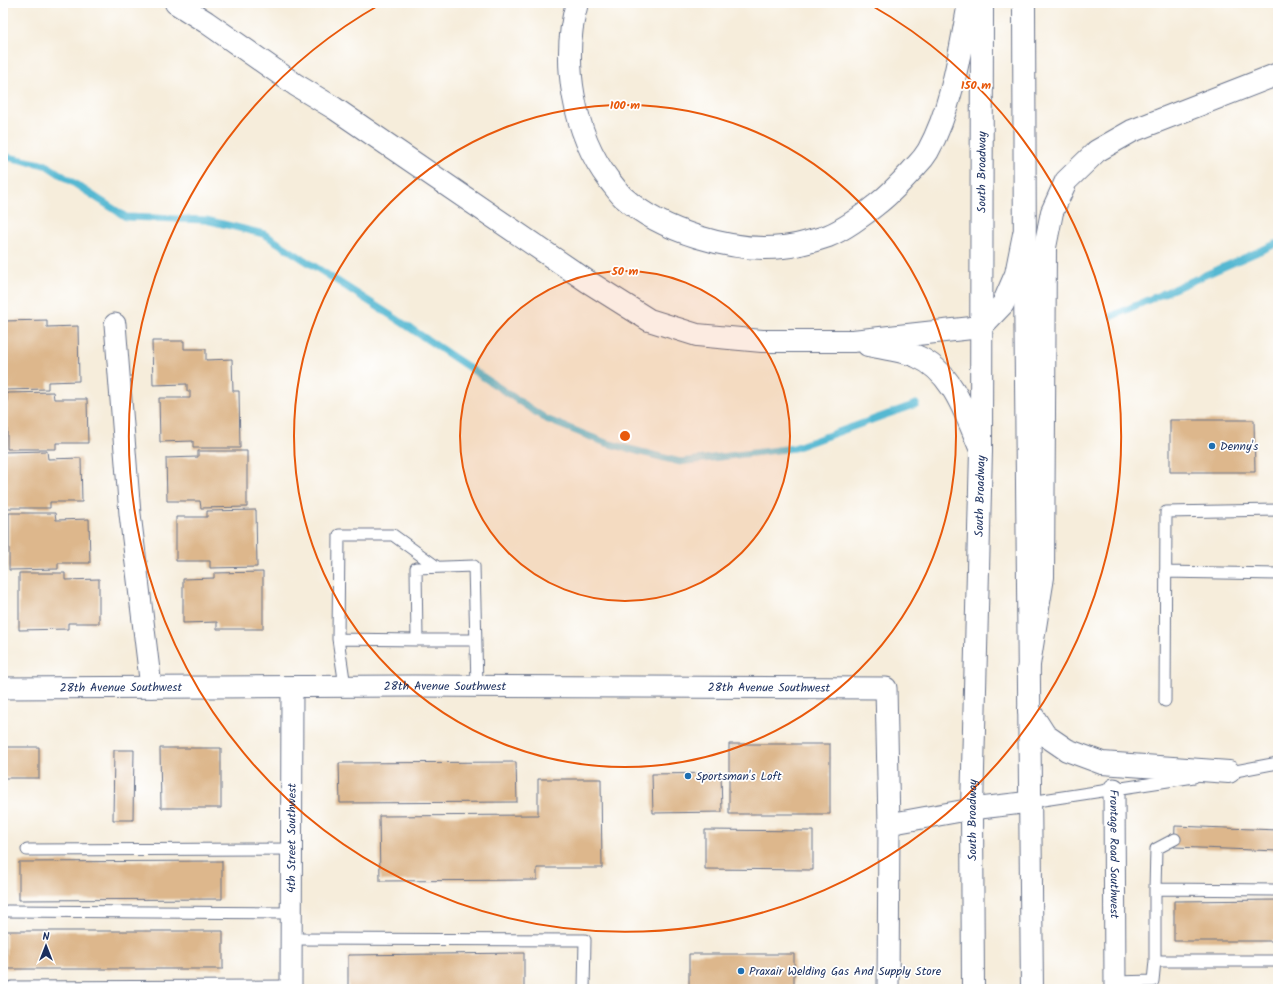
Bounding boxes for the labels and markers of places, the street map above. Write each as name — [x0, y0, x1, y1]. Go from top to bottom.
centre of rings — [618, 429, 632, 443]
place label: Denny's — [1220, 437, 1258, 456]
marker: Denny's — [1207, 441, 1217, 451]
place label: Sportsman's Loft — [696, 767, 782, 786]
marker: Sportsman's Loft — [683, 771, 693, 781]
place label: Praxair Welding Gas And Supply Store — [749, 962, 942, 981]
marker: Praxair Welding Gas And Supply Store — [736, 966, 746, 976]

